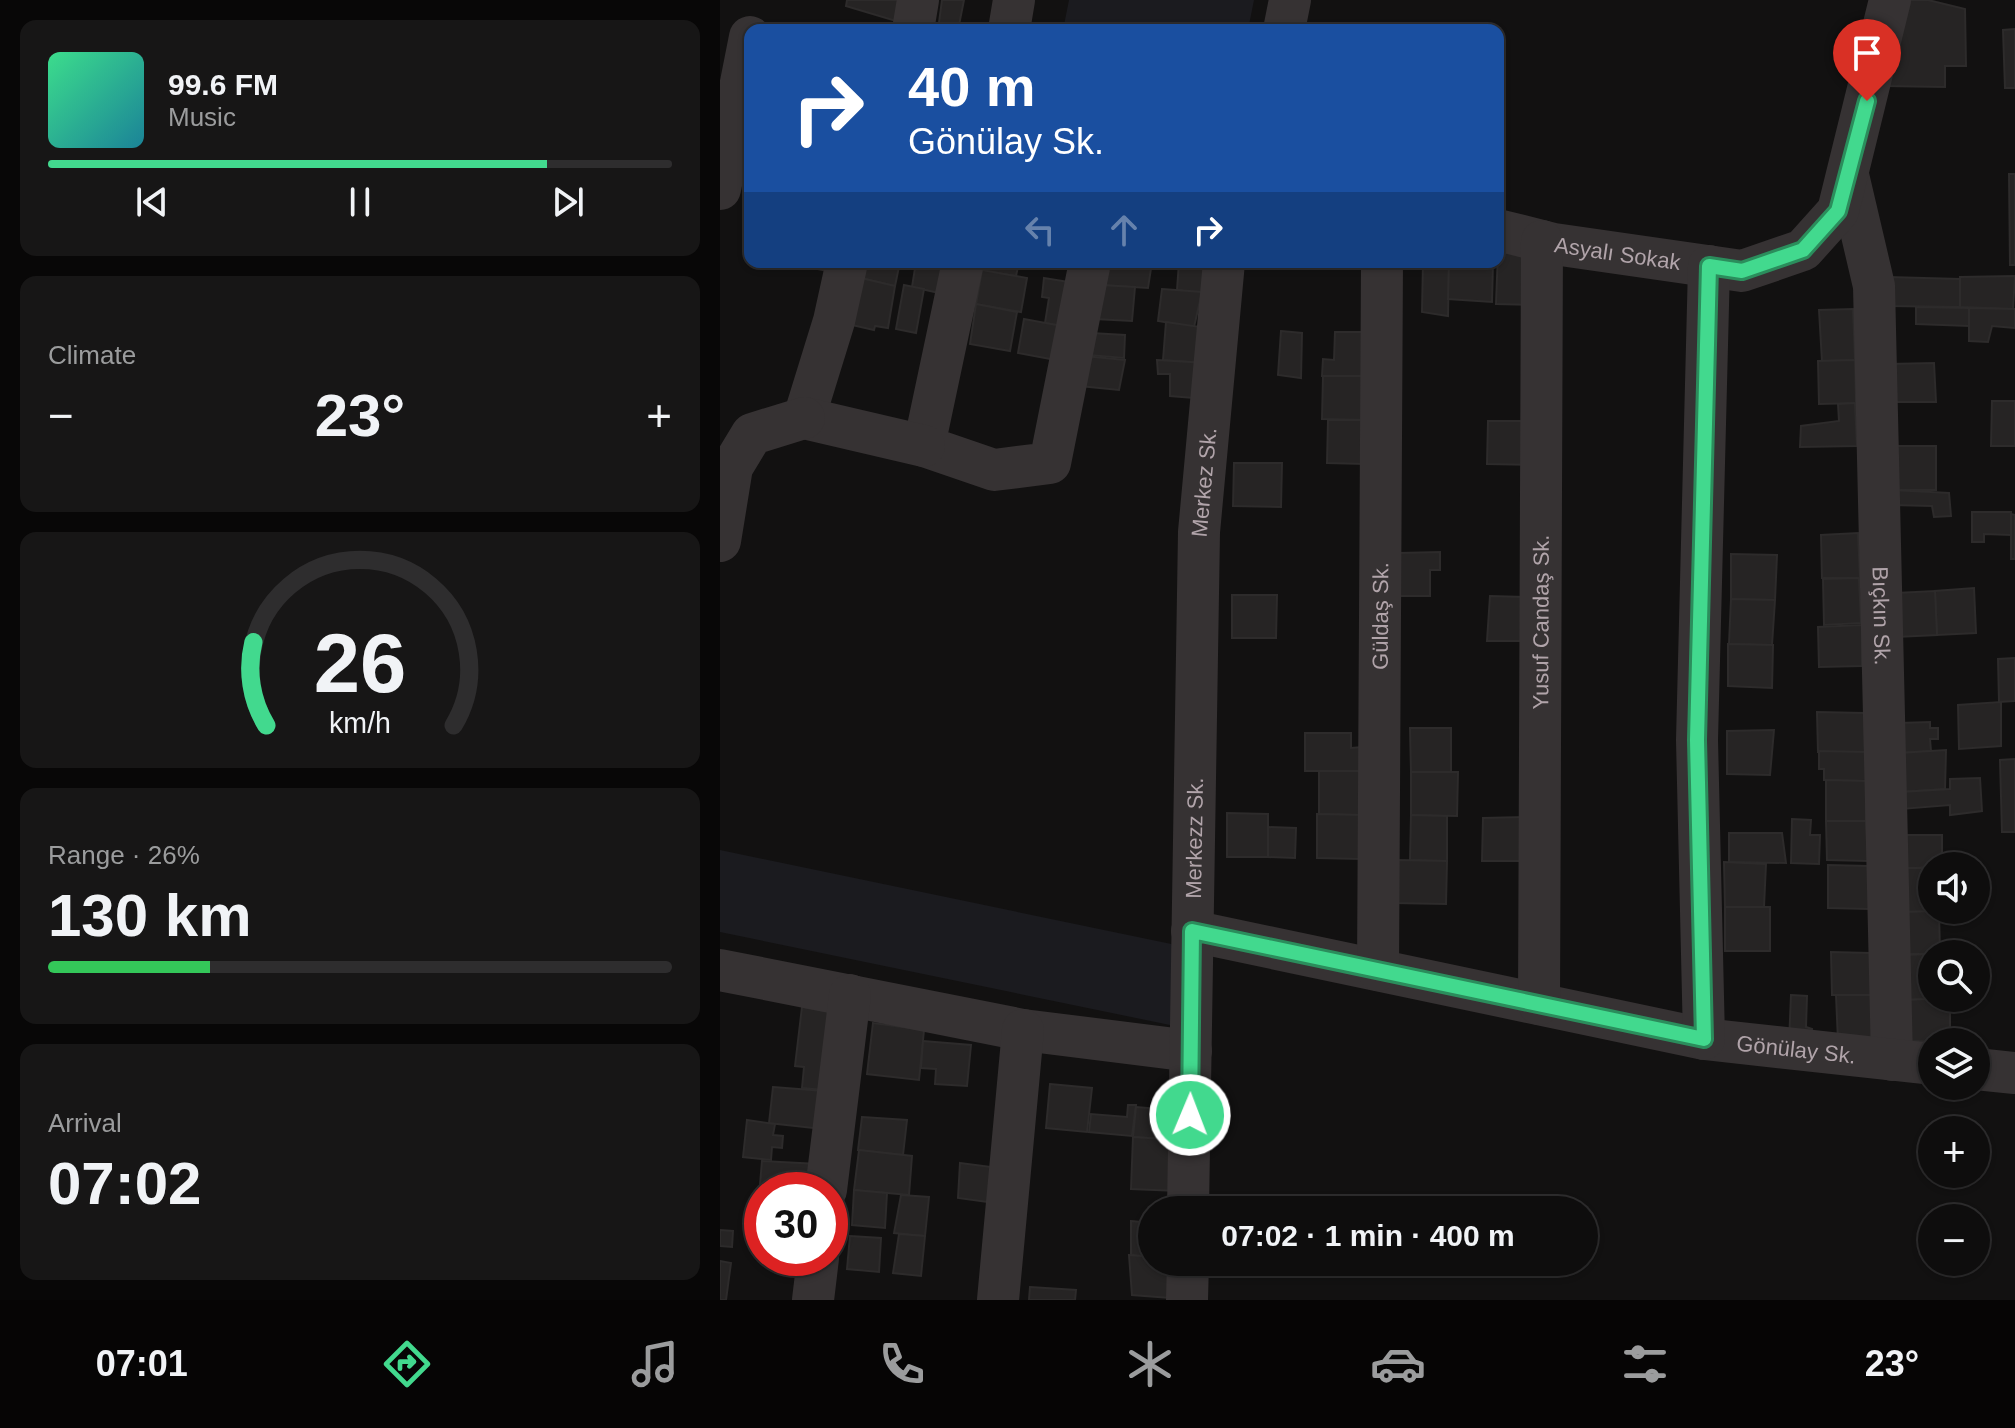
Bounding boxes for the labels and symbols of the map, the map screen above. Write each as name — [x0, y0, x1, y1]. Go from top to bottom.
pin — [1833, 19, 1901, 101]
street label: Asyalı Sokak — [1553, 232, 1683, 275]
street label: Merkez Sk. — [1187, 426, 1222, 538]
street label: Yusuf Candaş Sk. — [1528, 534, 1554, 710]
street label: Güldaş Sk. — [1368, 562, 1393, 670]
street label: Bıçkın Sk. — [1868, 566, 1895, 666]
street label: Merkezz Sk. — [1181, 777, 1208, 899]
street label: Gönülay Sk. — [1735, 1031, 1857, 1069]
position arrow — [1148, 1073, 1232, 1157]
speed limit sign: 30 — [744, 1172, 848, 1276]

